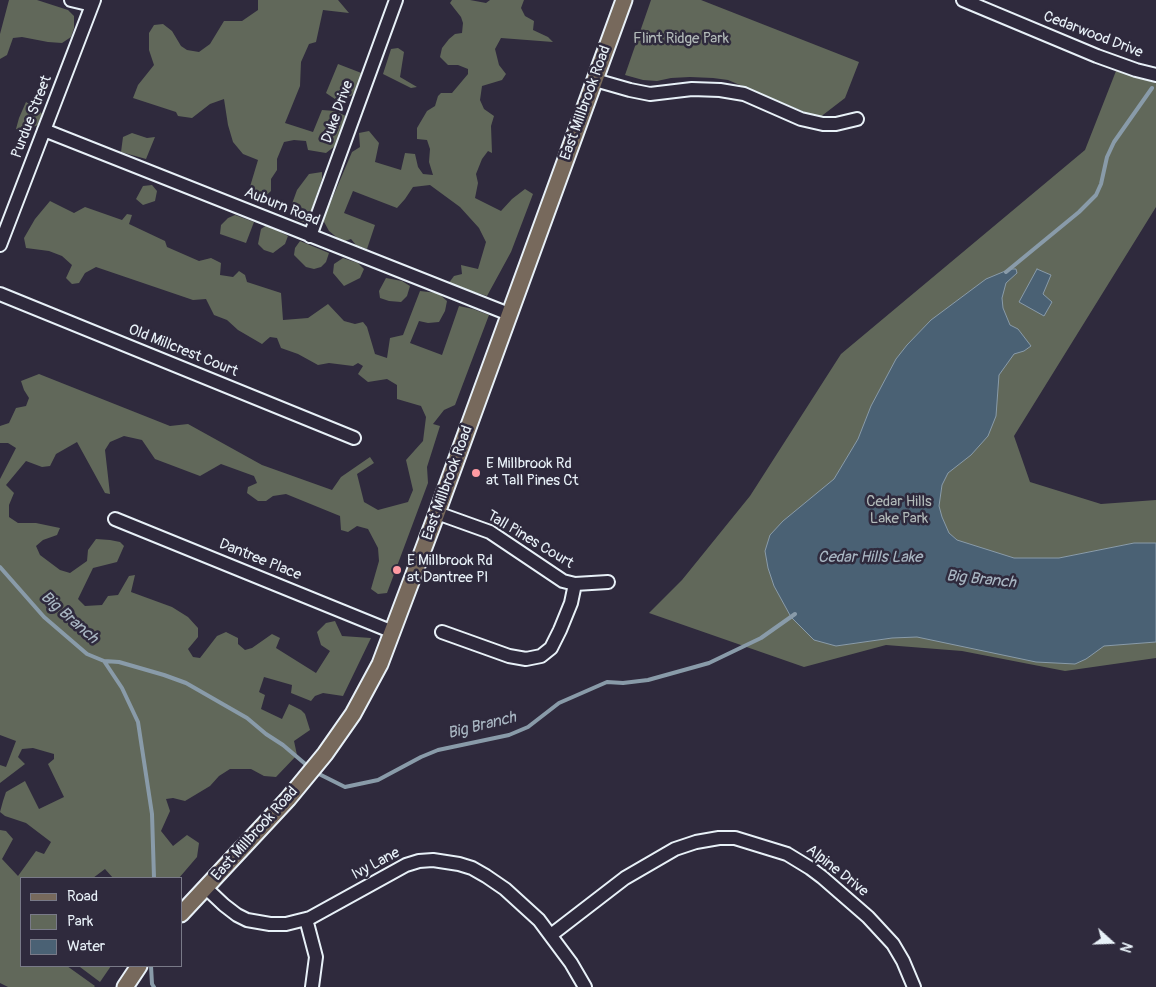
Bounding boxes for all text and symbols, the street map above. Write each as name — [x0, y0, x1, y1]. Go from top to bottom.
street label: Cedarwood Drive — [1041, 8, 1145, 62]
park label: Flint Ridge Park — [633, 30, 729, 48]
street label: East Millbrook Road — [557, 43, 615, 163]
street label: Purdue Street — [8, 73, 56, 161]
street label: Duke Drive — [318, 78, 358, 146]
street label: Auburn Road — [242, 184, 322, 230]
street label: Old Millcrest Court — [126, 321, 240, 381]
street label: East Millbrook Road — [419, 423, 477, 543]
place label: E Millbrook Rd at Tall Pines Ct — [486, 455, 579, 490]
marker: E Millbrook Rd at Tall Pines Ct — [470, 467, 482, 479]
park label: Cedar Hills Lake Park — [866, 493, 932, 528]
street label: Tall Pines Court — [483, 507, 577, 573]
street label: Dantree Place — [216, 535, 304, 585]
water label: Cedar Hills Lake — [818, 548, 922, 568]
place label: E Millbrook Rd at Dantree Pl — [407, 552, 493, 587]
marker: E Millbrook Rd at Dantree Pl — [391, 564, 403, 576]
water label: Big Branch — [945, 567, 1017, 593]
water label: Big Branch — [36, 588, 102, 648]
water label: Big Branch — [446, 708, 518, 744]
street label: East Millbrook Road — [208, 783, 302, 885]
street label: Alpine Drive — [802, 841, 872, 901]
street label: Ivy Lane — [349, 844, 403, 884]
legend — [20, 877, 182, 967]
text: Road — [67, 887, 98, 906]
text: Park — [67, 912, 93, 931]
north arrow — [1086, 917, 1136, 967]
text: Water — [67, 937, 105, 956]
text: N — [1116, 940, 1135, 955]

